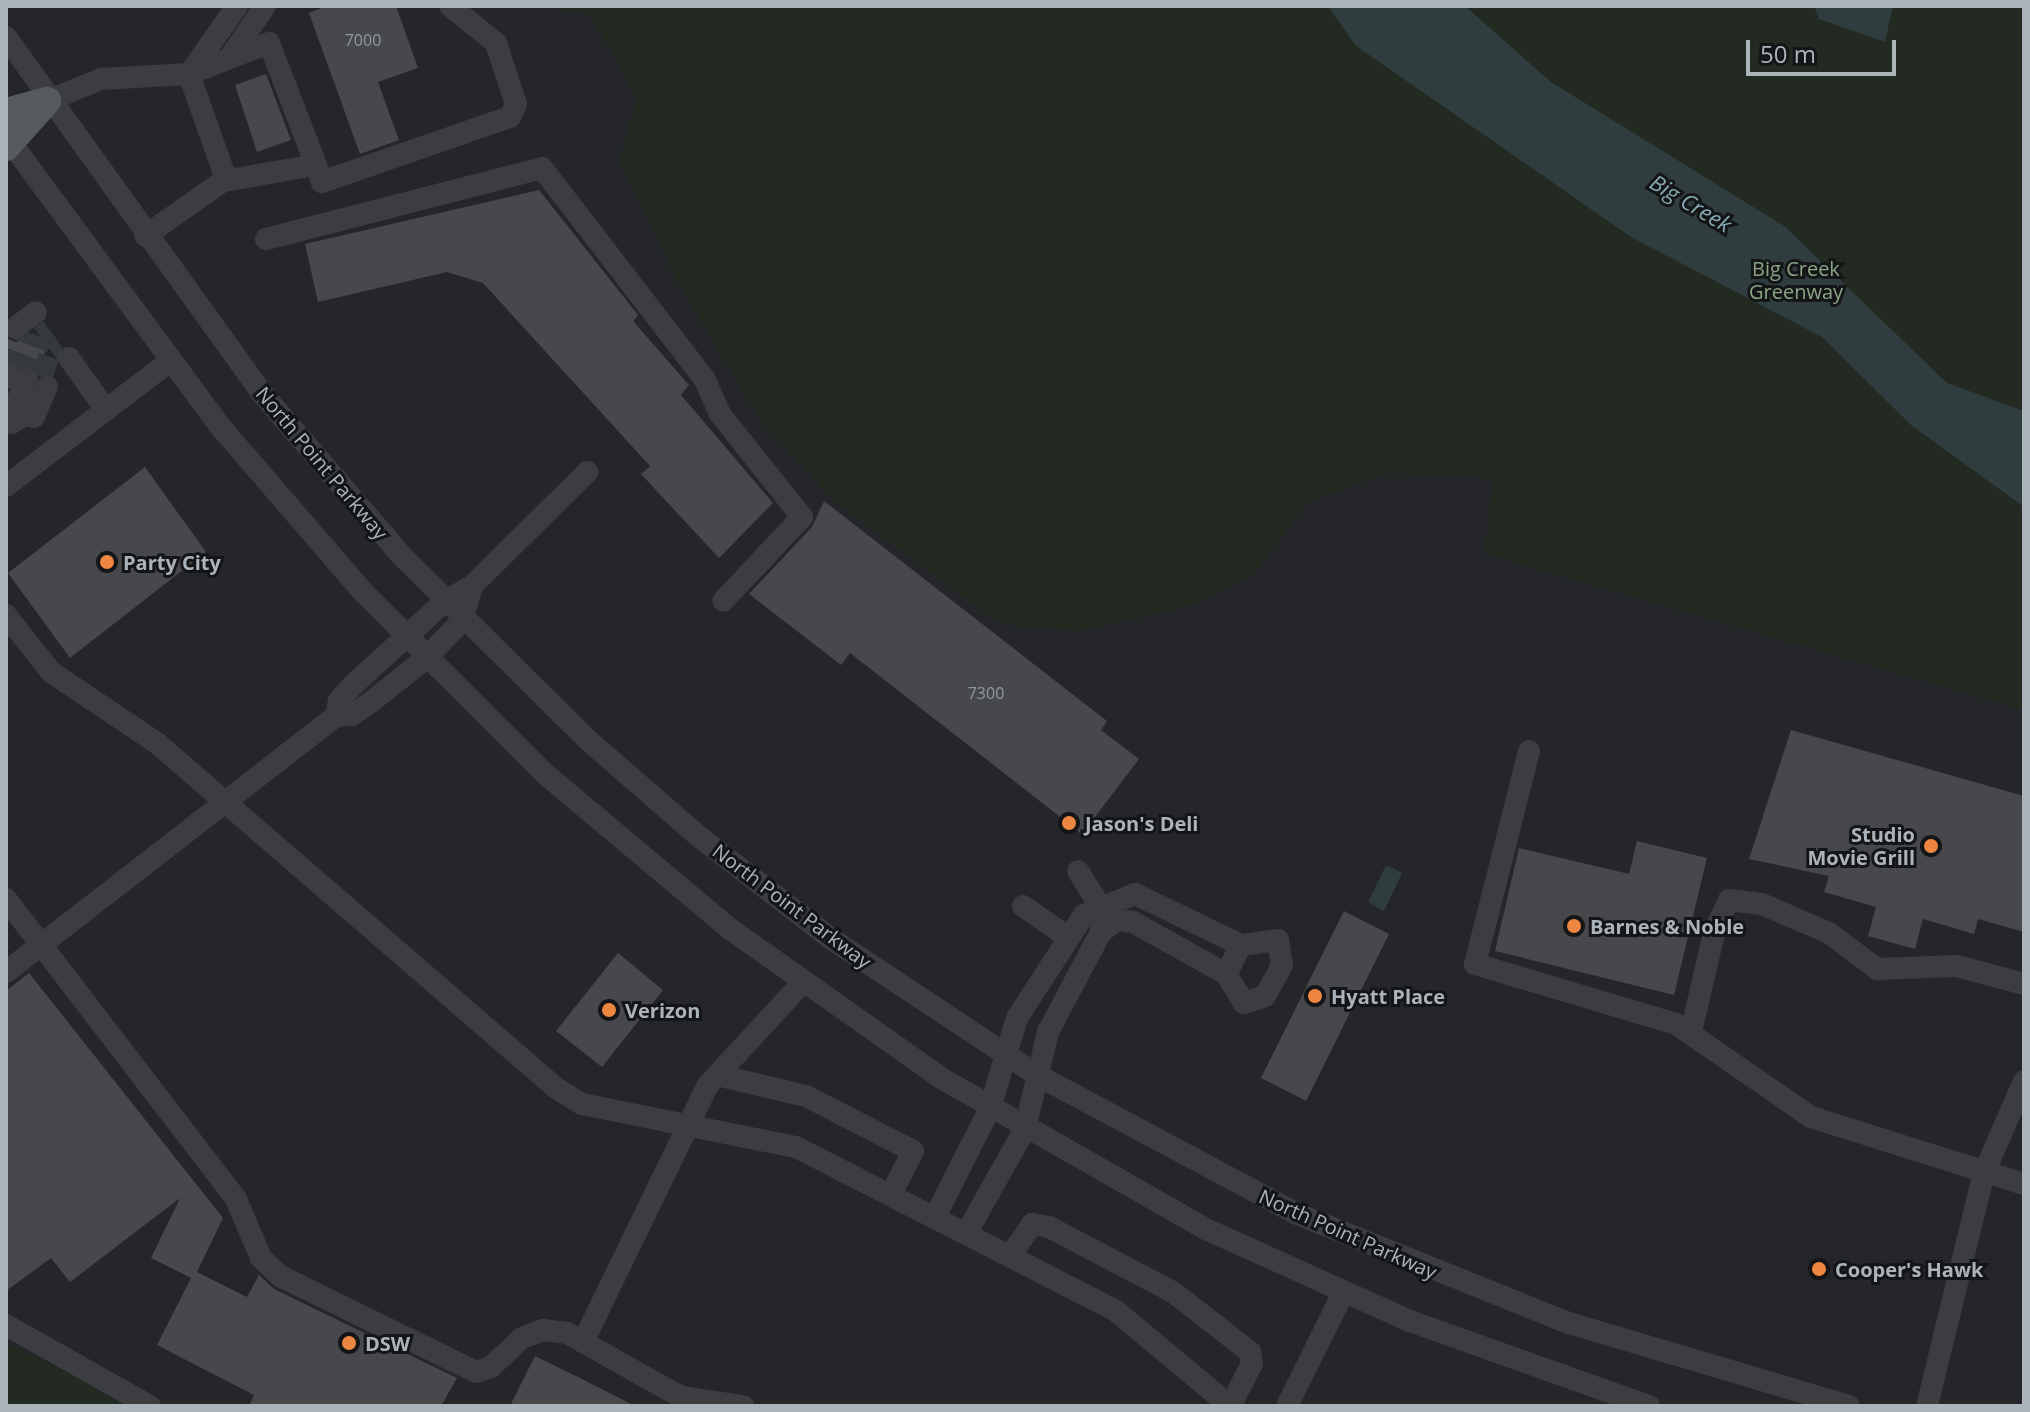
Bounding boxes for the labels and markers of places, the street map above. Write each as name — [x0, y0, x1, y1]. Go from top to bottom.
place label: Party City — [123, 550, 221, 574]
marker: Party City — [98, 553, 116, 571]
place label: Jason's Deli — [1085, 811, 1198, 835]
marker: Jason's Deli — [1060, 814, 1078, 832]
place label: Studio Movie Grill — [1807, 822, 1915, 869]
marker: Studio Movie Grill — [1922, 837, 1940, 855]
place label: Barnes & Noble — [1590, 914, 1744, 938]
marker: Barnes & Noble — [1565, 917, 1583, 935]
place label: Hyatt Place — [1331, 984, 1445, 1008]
marker: Hyatt Place — [1306, 987, 1324, 1005]
place label: Verizon — [625, 998, 700, 1022]
marker: Verizon — [600, 1001, 618, 1019]
place label: Cooper's Hawk — [1835, 1257, 1983, 1281]
marker: Cooper's Hawk — [1810, 1260, 1828, 1278]
place label: DSW — [365, 1331, 410, 1355]
marker: DSW — [340, 1334, 358, 1352]

